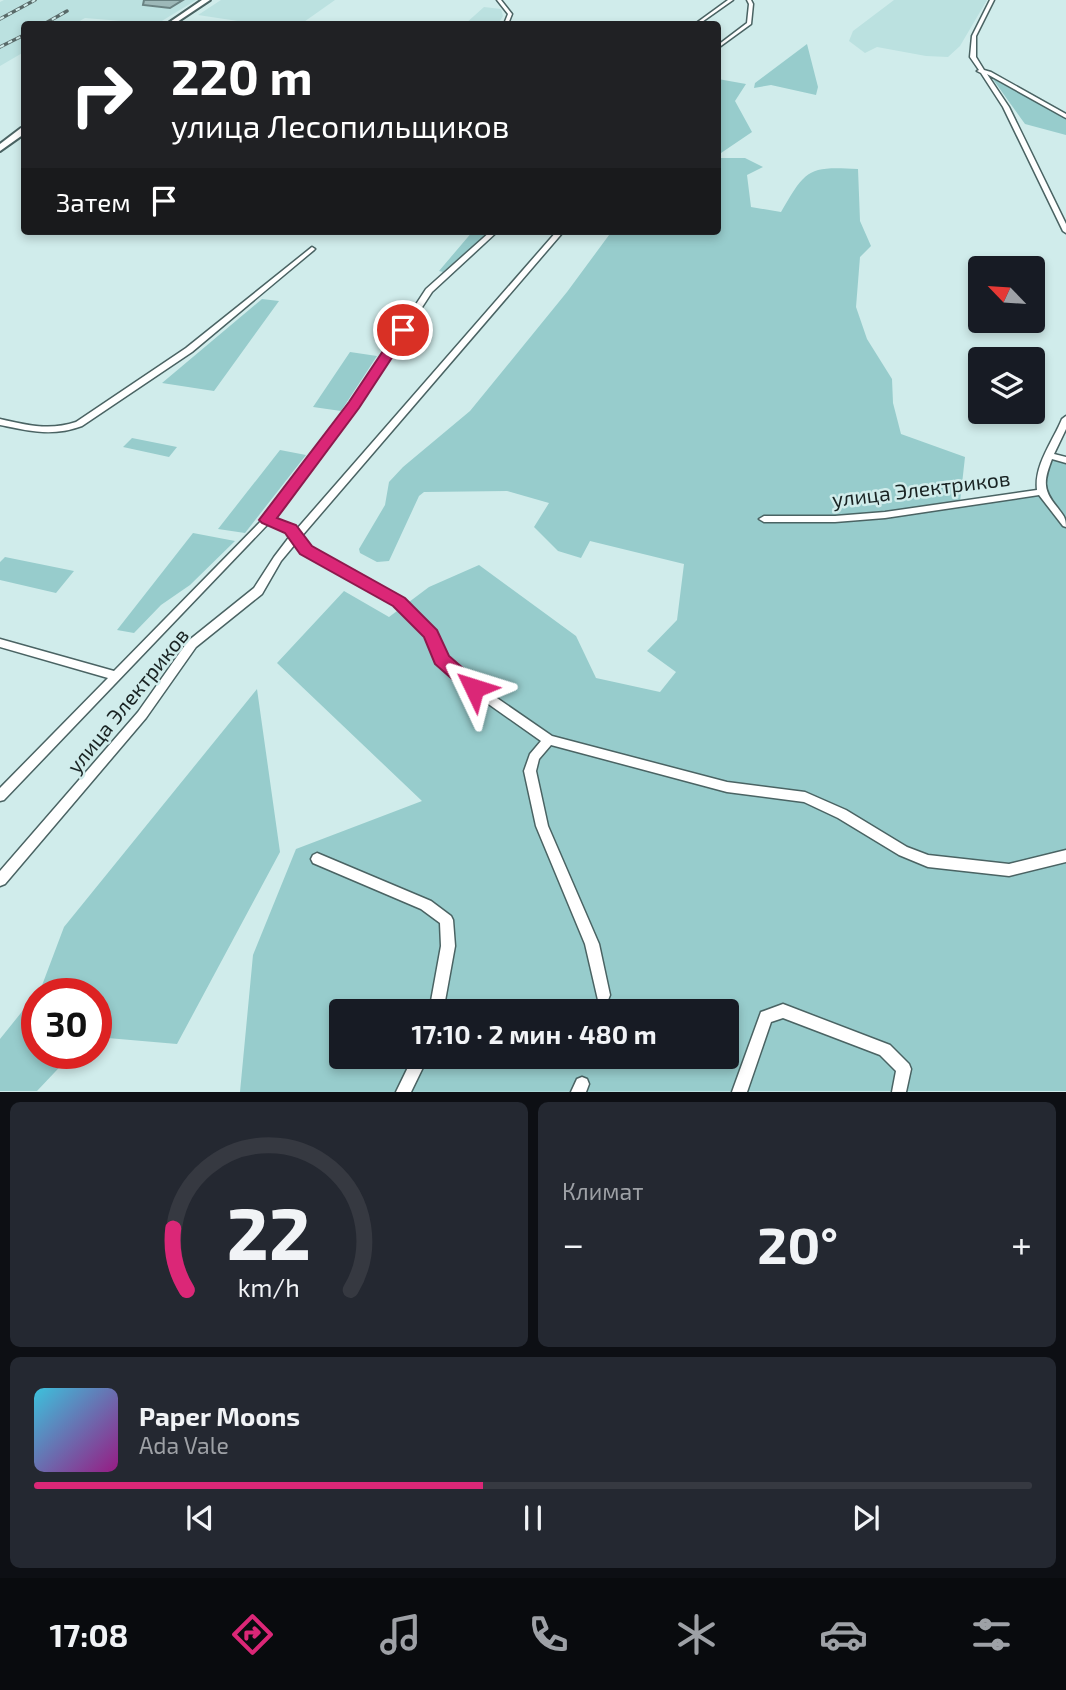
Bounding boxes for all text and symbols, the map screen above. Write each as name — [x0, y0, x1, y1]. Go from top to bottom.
text: 220 m — [171, 46, 313, 105]
icon: right — [56, 49, 147, 140]
text: улица Лесопильщиков — [171, 106, 509, 144]
icon: arrive — [145, 182, 183, 220]
text: Затем — [56, 186, 131, 217]
north arrow — [968, 256, 1045, 332]
map controls — [968, 256, 1045, 424]
pin — [373, 300, 433, 360]
icon: arrive — [384, 311, 422, 349]
button: layers — [968, 347, 1045, 424]
street label: улица Электриков — [830, 465, 1012, 512]
street label: улица Электриков — [61, 622, 194, 778]
position arrow — [437, 651, 511, 725]
speed limit sign: 30 — [21, 978, 112, 1069]
text: 17:10 · 2 мин · 480 m — [411, 1018, 657, 1049]
text: Климат — [562, 1177, 643, 1205]
text: 22 — [227, 1188, 311, 1276]
text: 20° — [757, 1212, 838, 1274]
text: − — [562, 1220, 584, 1266]
text: + — [1011, 1220, 1032, 1266]
text: km/h — [238, 1272, 300, 1302]
text: Paper Moons — [139, 1400, 300, 1431]
text: Ada Vale — [139, 1431, 229, 1459]
icon: previous — [181, 1499, 219, 1537]
icon: pause — [514, 1499, 552, 1537]
icon: next — [847, 1499, 885, 1537]
icon: directions — [228, 1610, 277, 1659]
icon: music — [376, 1610, 425, 1659]
icon: phone — [524, 1610, 573, 1659]
icon: climate — [672, 1610, 721, 1659]
icon: car — [819, 1610, 868, 1659]
icon: filters — [967, 1610, 1016, 1659]
text: 17:08 — [49, 1615, 129, 1653]

